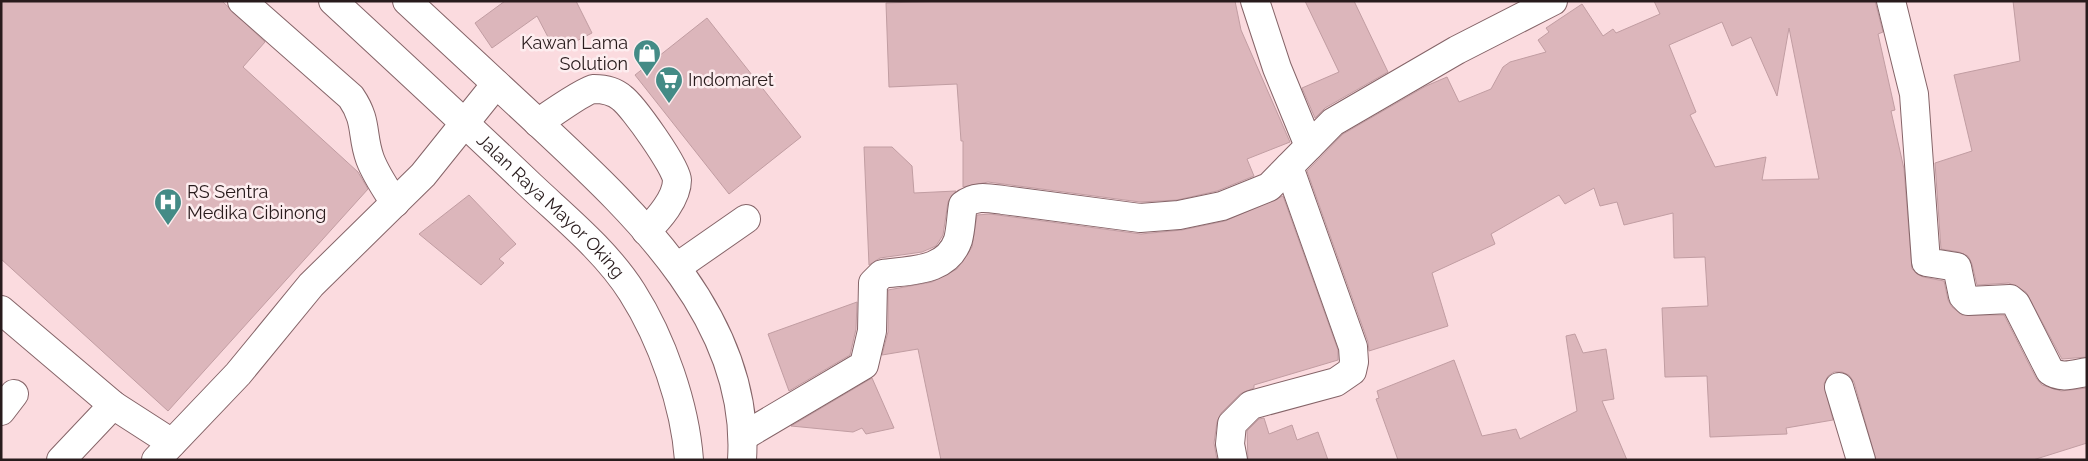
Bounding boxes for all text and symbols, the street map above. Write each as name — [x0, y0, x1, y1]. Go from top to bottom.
place label: Kawan Lama Solution — [521, 32, 628, 74]
shop icon: Kawan Lama Solution — [632, 38, 662, 77]
supermarket icon: Indomaret — [654, 65, 684, 104]
place label: Indomaret — [688, 69, 774, 90]
street label: Jalan Raya Mayor Oking — [473, 129, 629, 282]
place label: RS Sentra Medika Cibinong — [187, 181, 326, 223]
hospital icon: RS Sentra Medika Cibinong — [153, 187, 183, 226]

